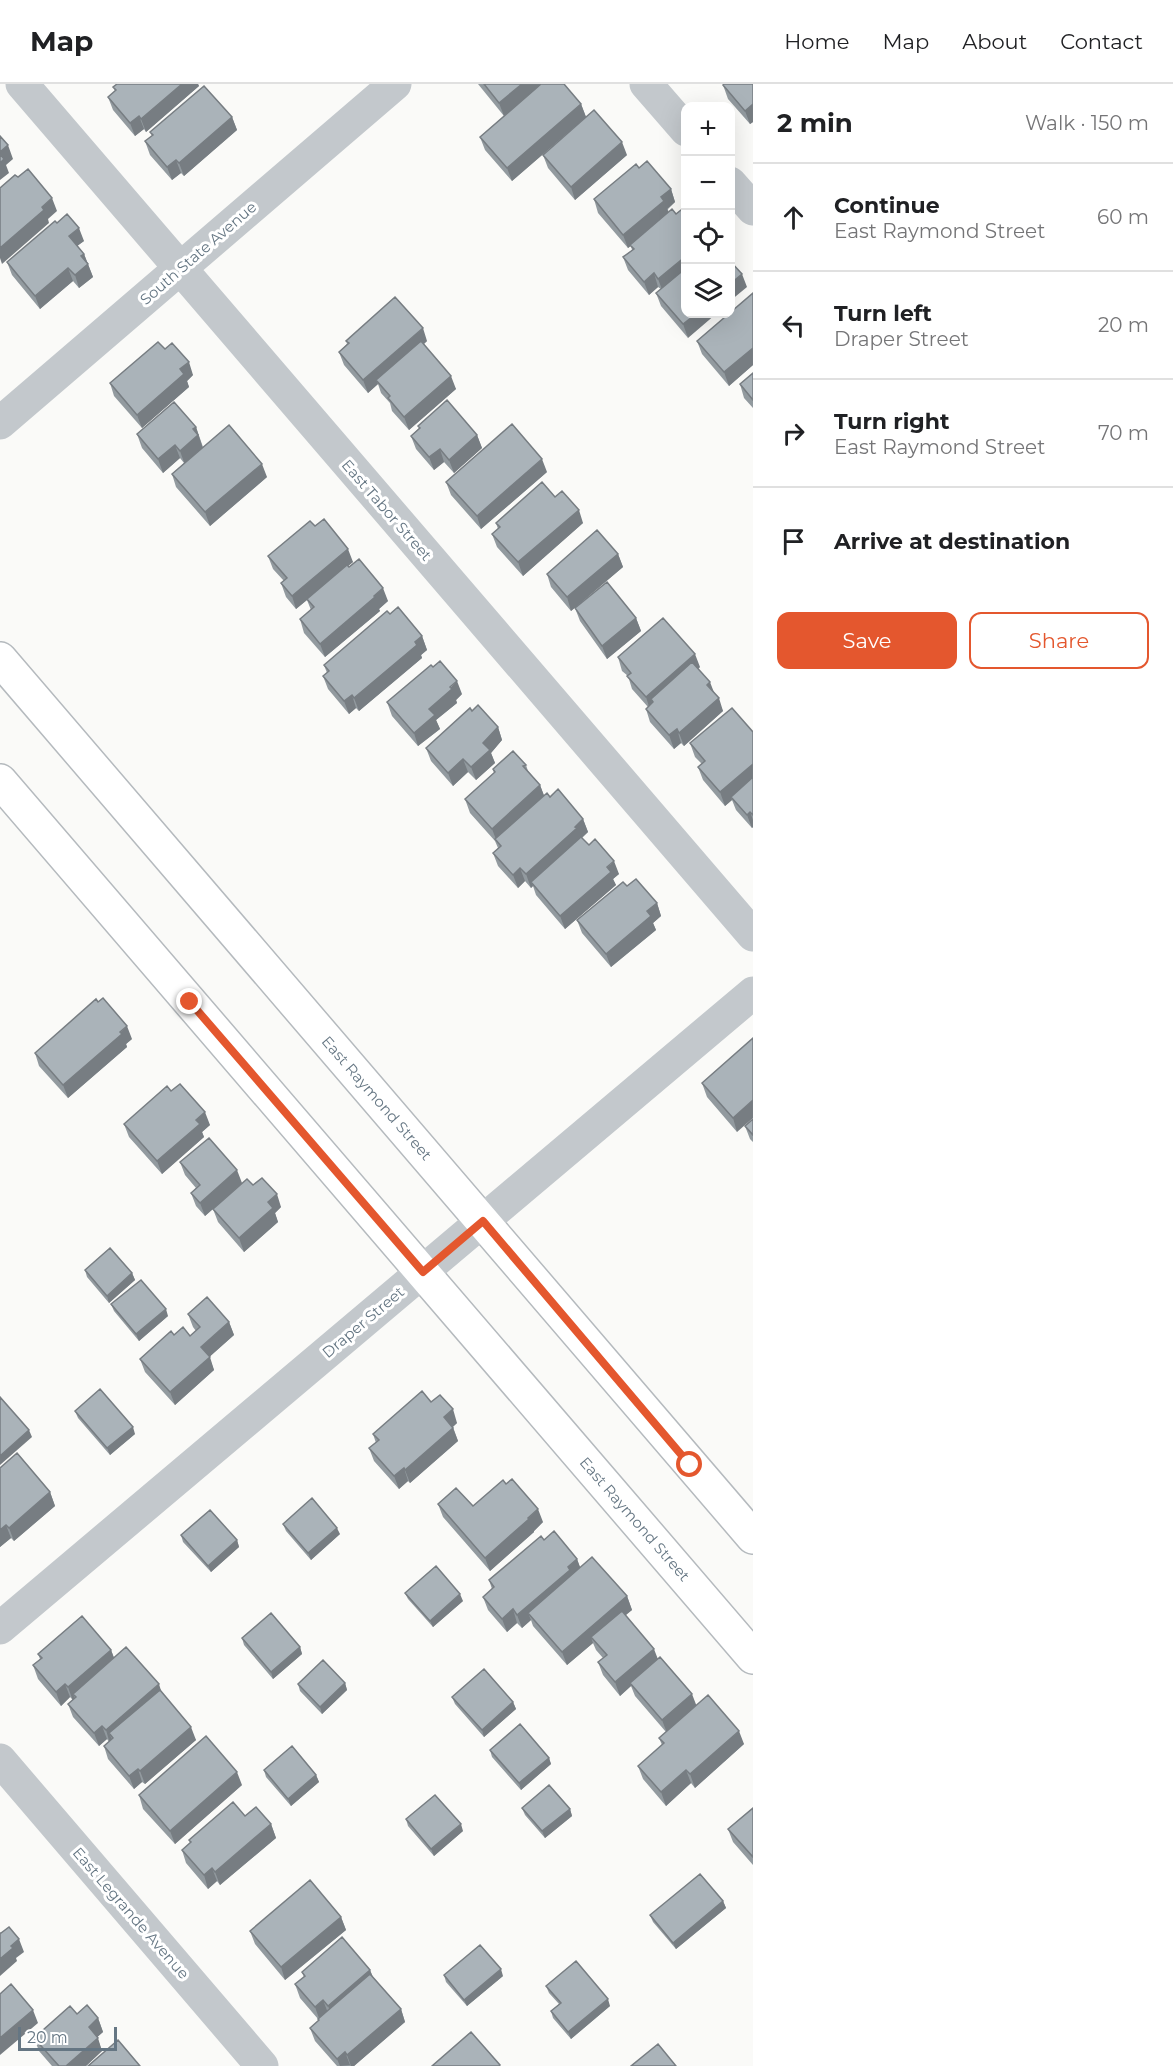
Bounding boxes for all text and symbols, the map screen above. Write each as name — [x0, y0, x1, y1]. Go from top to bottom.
text: Map — [30, 24, 93, 58]
text: Home — [784, 29, 849, 54]
text: Map — [882, 29, 929, 54]
text: About — [962, 29, 1027, 54]
text: Contact — [1060, 29, 1143, 54]
map controls — [681, 102, 735, 318]
button: + — [681, 102, 735, 156]
text: 2 min — [777, 107, 853, 139]
text: Walk · 150 m — [1025, 111, 1149, 135]
button: − — [681, 156, 735, 210]
text: Continue — [834, 192, 940, 219]
street label: South State Avenue — [136, 197, 260, 309]
icon: ahead — [777, 201, 810, 234]
text: 60 m — [1097, 205, 1149, 229]
button: locate — [681, 210, 735, 264]
text: East Raymond Street — [834, 219, 1045, 243]
button: layers — [681, 264, 735, 318]
text: Turn left — [834, 300, 932, 327]
icon: left — [777, 309, 810, 342]
text: 20 m — [1098, 313, 1149, 337]
text: Draper Street — [834, 327, 969, 351]
text: Turn right — [834, 408, 949, 435]
icon: right — [777, 417, 810, 450]
text: 70 m — [1098, 421, 1149, 445]
text: East Raymond Street — [834, 435, 1045, 459]
street label: East Tabor Street — [338, 455, 436, 565]
icon: arrive — [777, 525, 810, 558]
text: Arrive at destination — [834, 528, 1070, 555]
button: Save — [777, 612, 957, 669]
button: Share — [969, 612, 1149, 669]
route end — [176, 988, 202, 1014]
street label: East Raymond Street — [318, 1032, 436, 1164]
street label: Draper Street — [318, 1282, 408, 1362]
route start — [676, 1451, 702, 1477]
street label: East Raymond Street — [576, 1453, 694, 1585]
street label: East Legrande Avenue — [69, 1843, 193, 1983]
scale bar — [18, 2024, 117, 2052]
text: 20 m — [27, 2028, 68, 2047]

